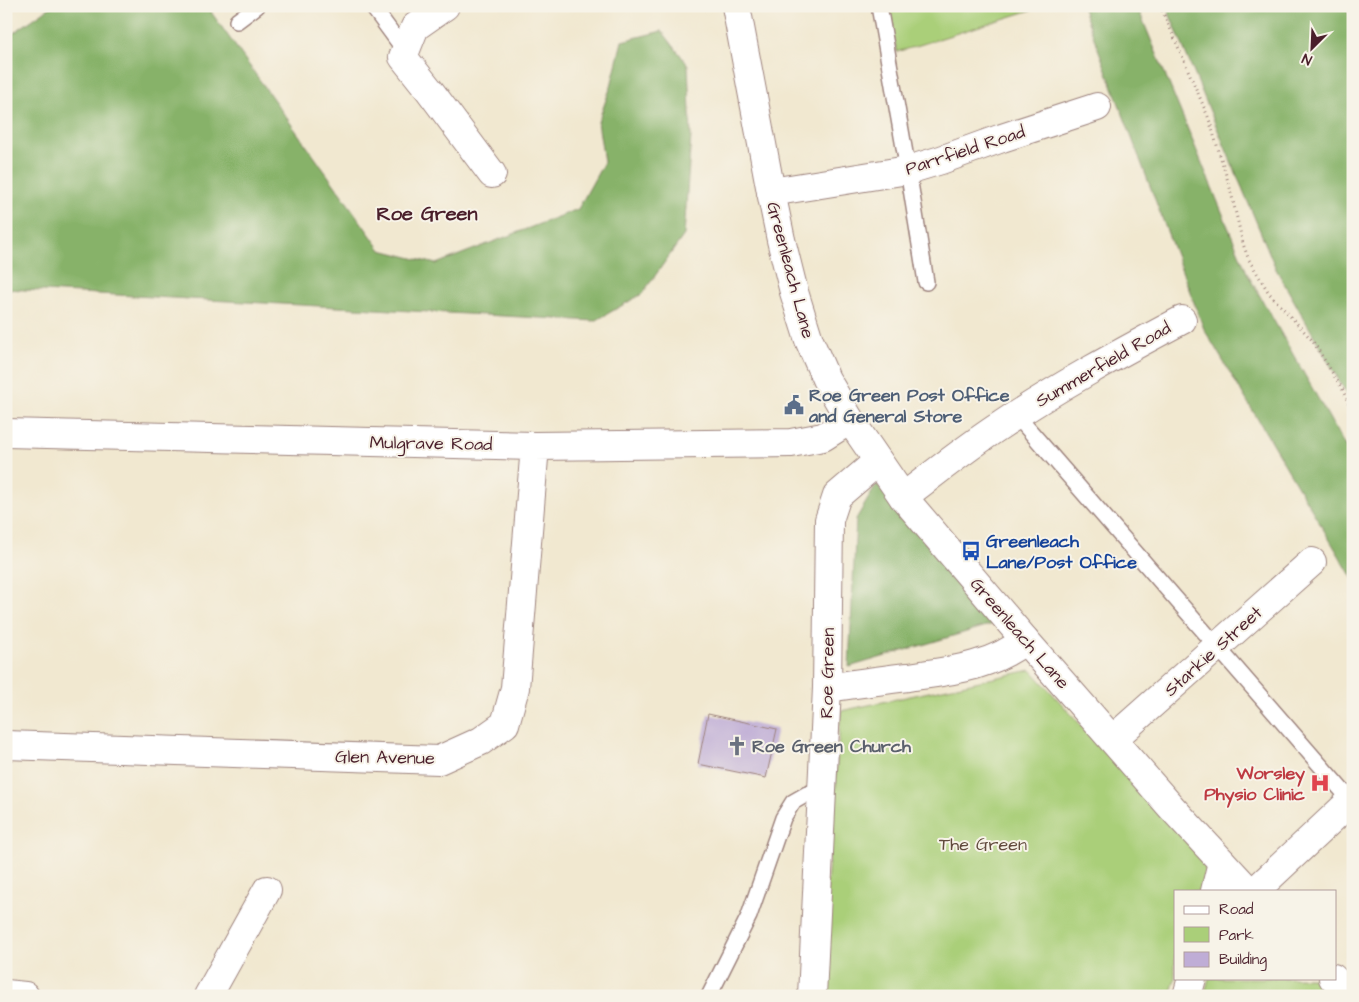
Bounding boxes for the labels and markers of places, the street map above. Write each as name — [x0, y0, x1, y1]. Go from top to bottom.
place label: Roe Green Post Office and General Store — [808, 383, 1010, 429]
public building icon: Roe Green Post Office and General Store — [783, 394, 805, 416]
place label: Greenleach Lane/Post Office — [986, 529, 1137, 575]
bus stop icon: Greenleach Lane/Post Office — [960, 540, 982, 562]
place label: Roe Green Church — [752, 734, 912, 759]
church icon: Roe Green Church — [726, 735, 748, 757]
place label: Worsley Physio Clinic — [1204, 761, 1306, 808]
hospital icon: Worsley Physio Clinic — [1309, 772, 1331, 794]

